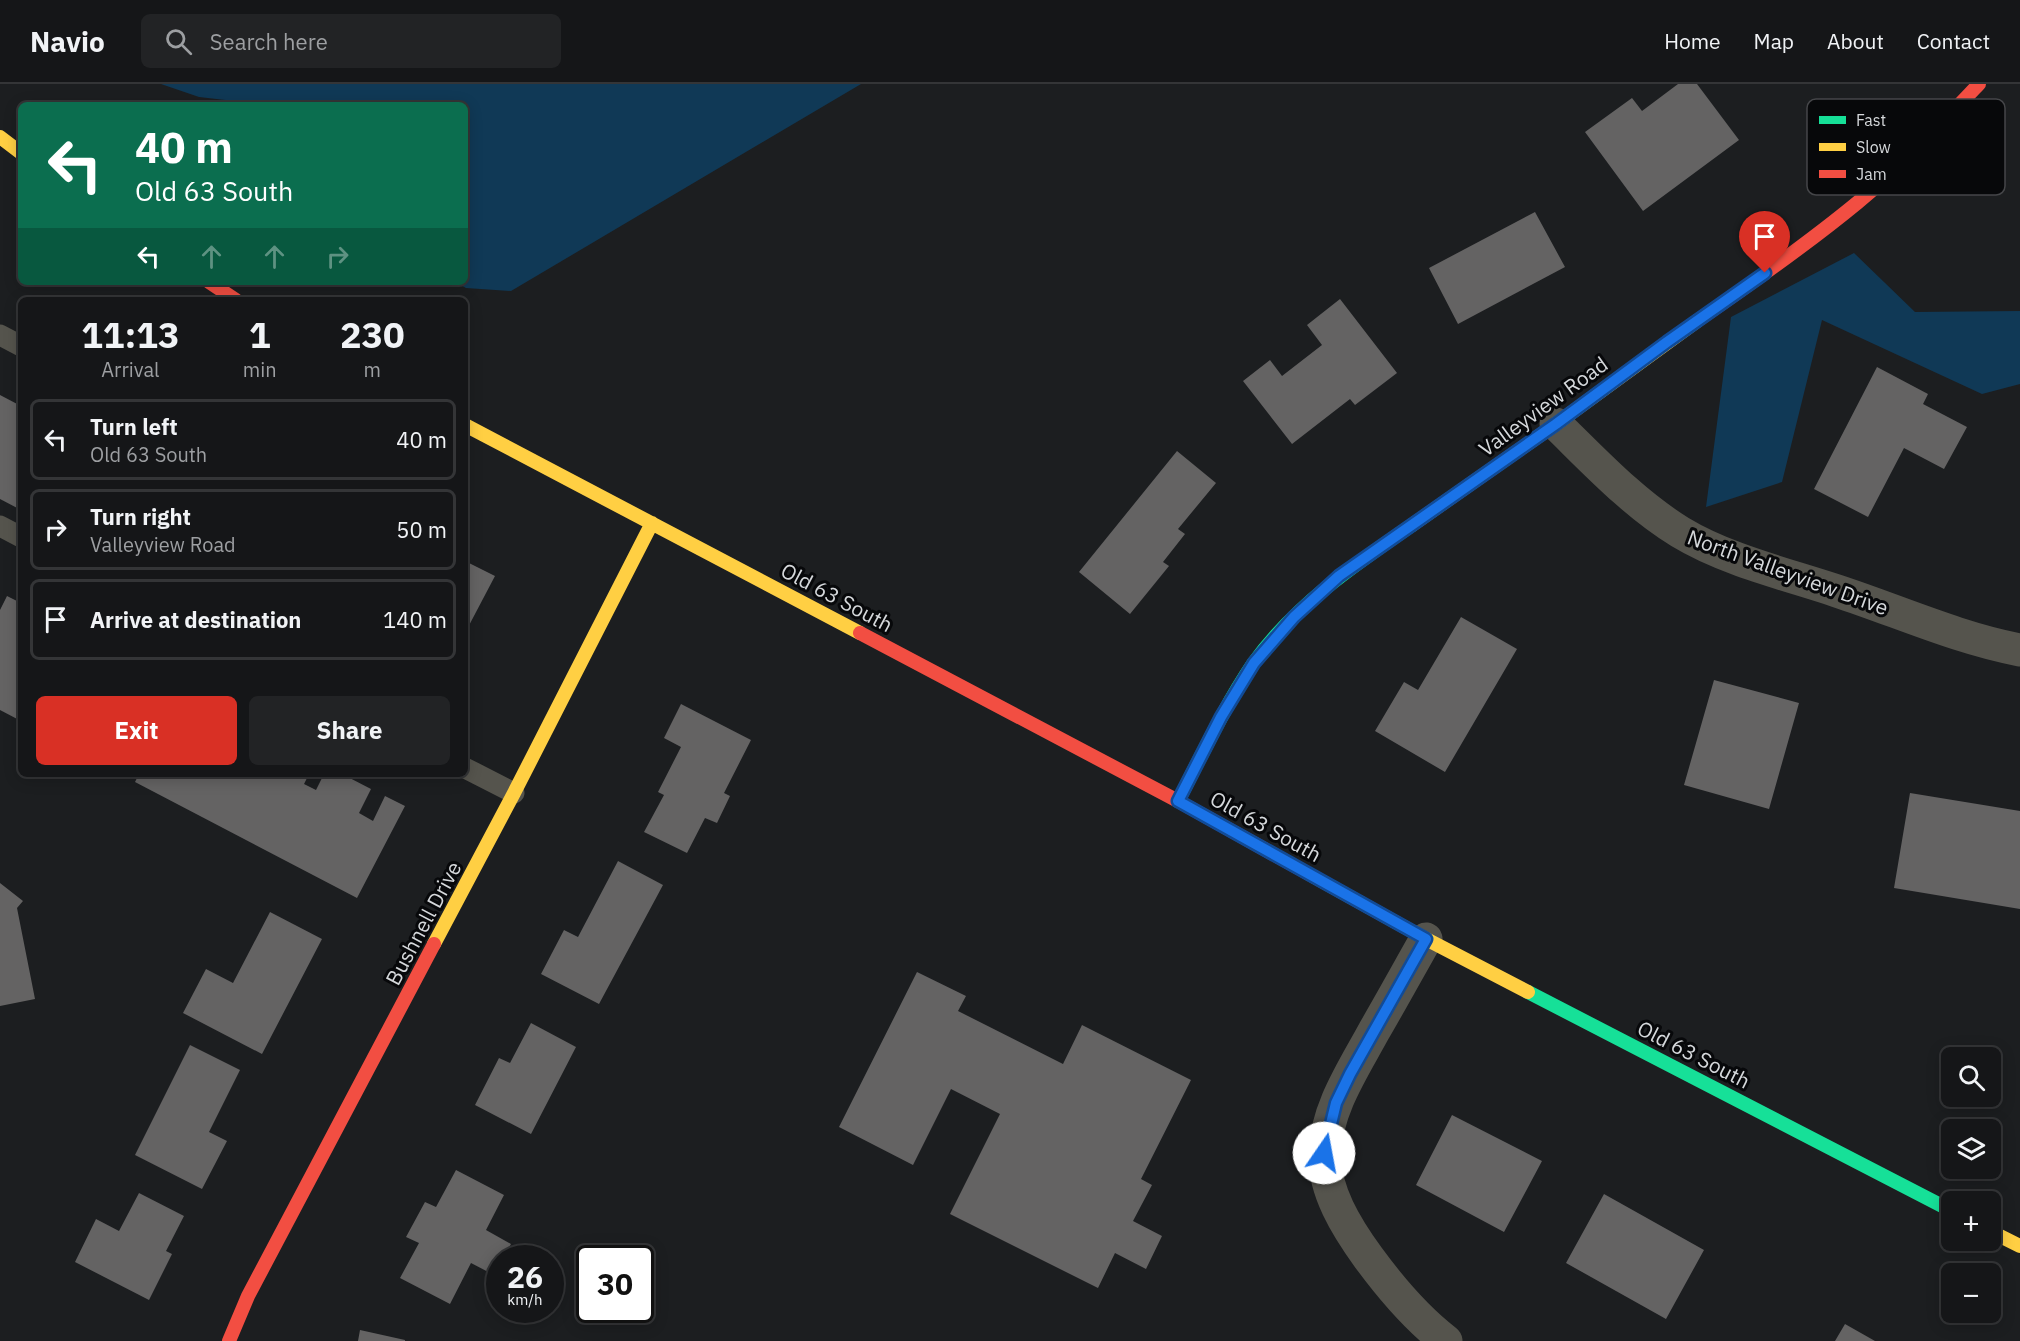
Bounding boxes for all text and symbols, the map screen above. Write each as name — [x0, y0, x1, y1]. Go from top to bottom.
search box — [141, 14, 561, 68]
text: Navio — [30, 23, 105, 60]
icon: search — [162, 25, 195, 58]
text: Search here — [210, 27, 328, 56]
text: Home — [1664, 27, 1721, 55]
text: Map — [1754, 27, 1794, 55]
text: About — [1827, 27, 1884, 55]
text: Contact — [1917, 27, 1990, 55]
legend — [1807, 99, 2005, 195]
text: Fast — [1856, 110, 1886, 130]
text: 40 m — [135, 120, 233, 175]
icon: left — [36, 126, 114, 204]
text: Slow — [1856, 137, 1891, 157]
text: Jam — [1856, 164, 1887, 184]
text: Old 63 South — [135, 173, 293, 208]
pin — [1739, 211, 1790, 273]
icon: arrive — [1748, 220, 1781, 253]
icon: left — [132, 240, 165, 273]
icon: ahead — [195, 240, 228, 273]
icon: ahead — [258, 240, 291, 273]
icon: right — [321, 240, 354, 273]
text: 11:13 — [81, 311, 180, 358]
text: 1 — [249, 311, 271, 358]
text: 230 — [340, 311, 405, 358]
street label: Valleyview Road — [1473, 350, 1613, 462]
text: Arrival — [101, 356, 160, 383]
text: min — [243, 356, 277, 383]
text: m — [364, 356, 381, 383]
text: Turn left — [90, 412, 178, 441]
icon: left — [39, 423, 72, 456]
text: 40 m — [396, 425, 447, 454]
text: Old 63 South — [90, 441, 207, 468]
text: Turn right — [90, 502, 191, 531]
icon: right — [39, 513, 72, 546]
text: 50 m — [396, 515, 447, 544]
street label: North Valleyview Drive — [1684, 523, 1892, 621]
text: Valleyview Road — [90, 531, 236, 558]
street label: Old 63 South — [776, 556, 898, 638]
icon: arrive — [39, 603, 72, 636]
text: Arrive at destination — [90, 605, 301, 634]
text: 140 m — [383, 605, 447, 634]
button: Exit — [36, 696, 237, 765]
button: Share — [249, 696, 450, 765]
street label: Old 63 South — [1205, 784, 1327, 868]
street label: Bushnell Drive — [379, 856, 467, 990]
street label: Old 63 South — [1633, 1014, 1755, 1094]
map controls — [1941, 1047, 2001, 1323]
button: search — [1941, 1047, 2001, 1107]
button: layers — [1941, 1119, 2001, 1179]
position arrow — [1292, 1121, 1356, 1185]
button: + — [1941, 1191, 2001, 1251]
speed limit sign: 30 — [576, 1245, 654, 1323]
text: 26 — [507, 1257, 543, 1296]
button: − — [1941, 1263, 2001, 1323]
text: km/h — [507, 1290, 543, 1309]

